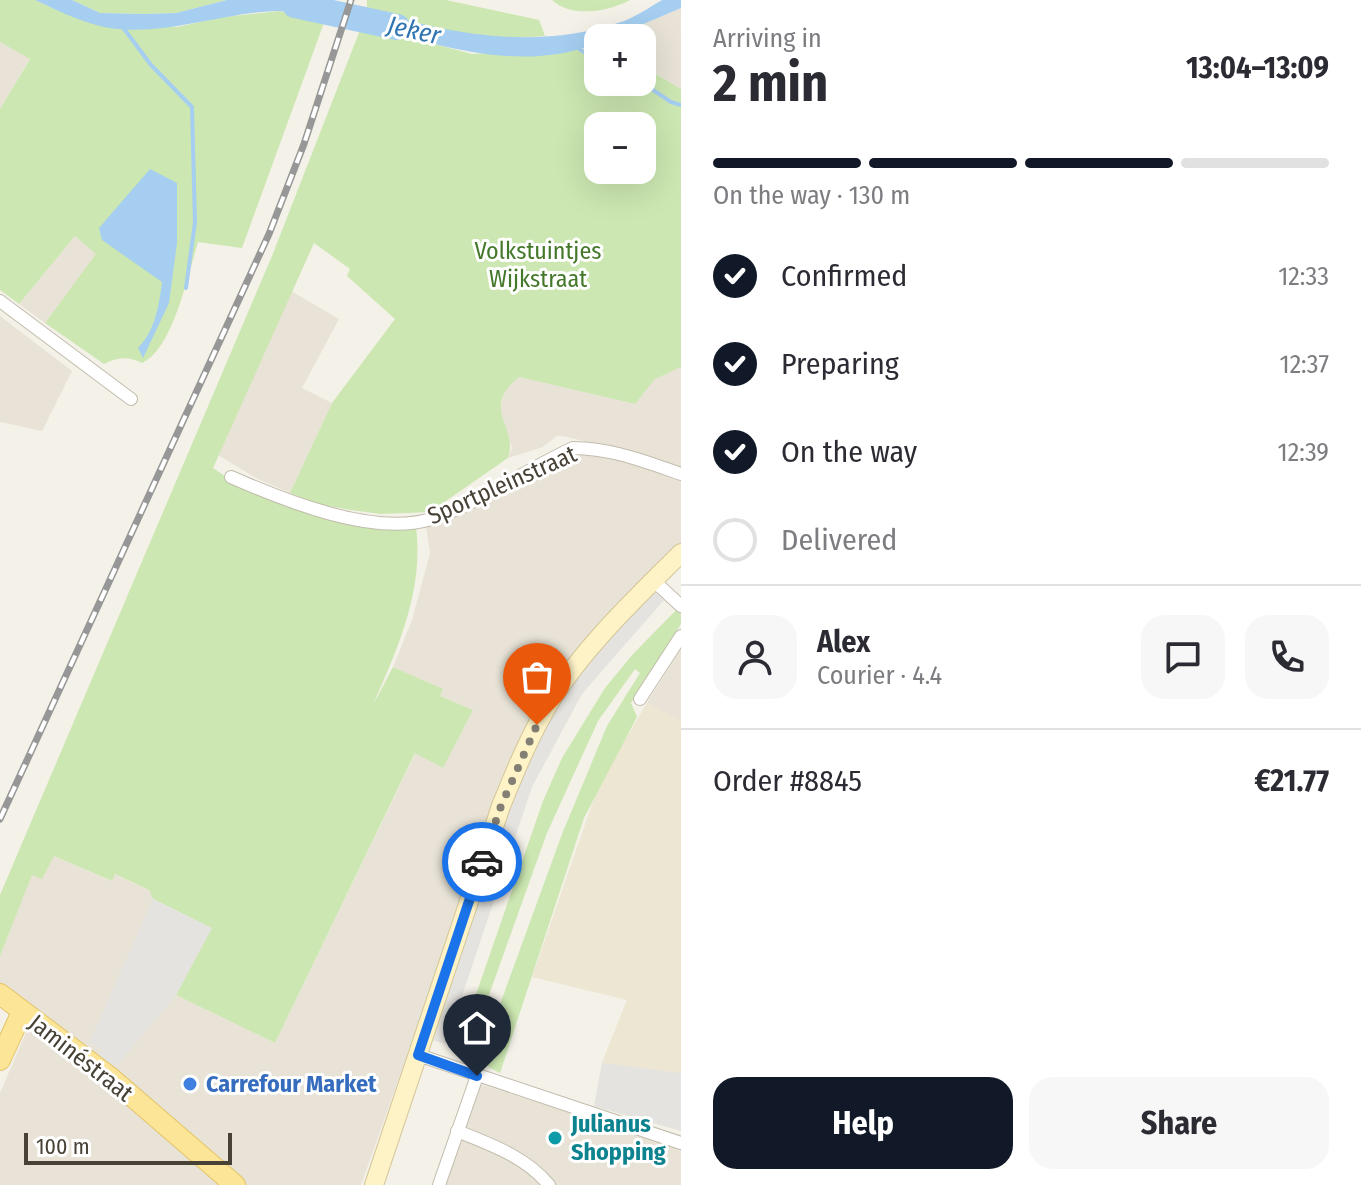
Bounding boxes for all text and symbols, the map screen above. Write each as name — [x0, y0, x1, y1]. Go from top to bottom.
water label: Jeker — [382, 9, 444, 51]
text: Arriving in — [713, 23, 822, 54]
map controls — [584, 24, 656, 184]
button: + — [584, 24, 656, 96]
text: 13:04–13:09 — [1186, 50, 1329, 86]
text: 2 min — [713, 52, 828, 115]
button: − — [584, 112, 656, 184]
text: On the way · 130 m — [713, 180, 910, 211]
park label: Volkstuintjes Wijkstraat — [475, 237, 601, 293]
icon: check — [713, 254, 757, 298]
text: Confirmed — [781, 258, 907, 294]
text: 12:33 — [1278, 261, 1329, 292]
icon: check — [713, 342, 757, 386]
text: Preparing — [781, 346, 899, 382]
text: 12:37 — [1280, 349, 1329, 380]
icon: check — [713, 430, 757, 474]
text: On the way — [781, 434, 917, 470]
text: 12:39 — [1278, 437, 1329, 468]
street label: Sportpleinstraat — [423, 440, 581, 530]
text: Delivered — [781, 522, 897, 558]
button: person — [713, 615, 797, 699]
button: chat — [1141, 615, 1225, 699]
button: phone — [1245, 615, 1329, 699]
text: Alex — [817, 624, 870, 660]
pin — [503, 643, 571, 725]
icon: bag — [515, 655, 559, 699]
text: Courier · 4.4 — [817, 660, 942, 691]
text: Order #8845 — [713, 763, 862, 799]
text: €21.77 — [1255, 763, 1329, 799]
courier — [442, 822, 522, 902]
icon: car — [460, 840, 504, 884]
pin — [443, 994, 511, 1076]
icon: home — [455, 1006, 499, 1050]
street label: Jaminéstraat — [23, 1009, 139, 1107]
place label: Carrefour Market — [206, 1070, 377, 1098]
marker: Carrefour Market — [181, 1075, 199, 1093]
button: Help — [713, 1077, 1013, 1169]
button: Share — [1029, 1077, 1329, 1169]
place label: Julianus Shopping — [570, 1110, 666, 1166]
scale bar — [24, 1129, 232, 1165]
marker: Julianus Shopping — [546, 1129, 564, 1147]
text: 100 m — [36, 1133, 90, 1160]

